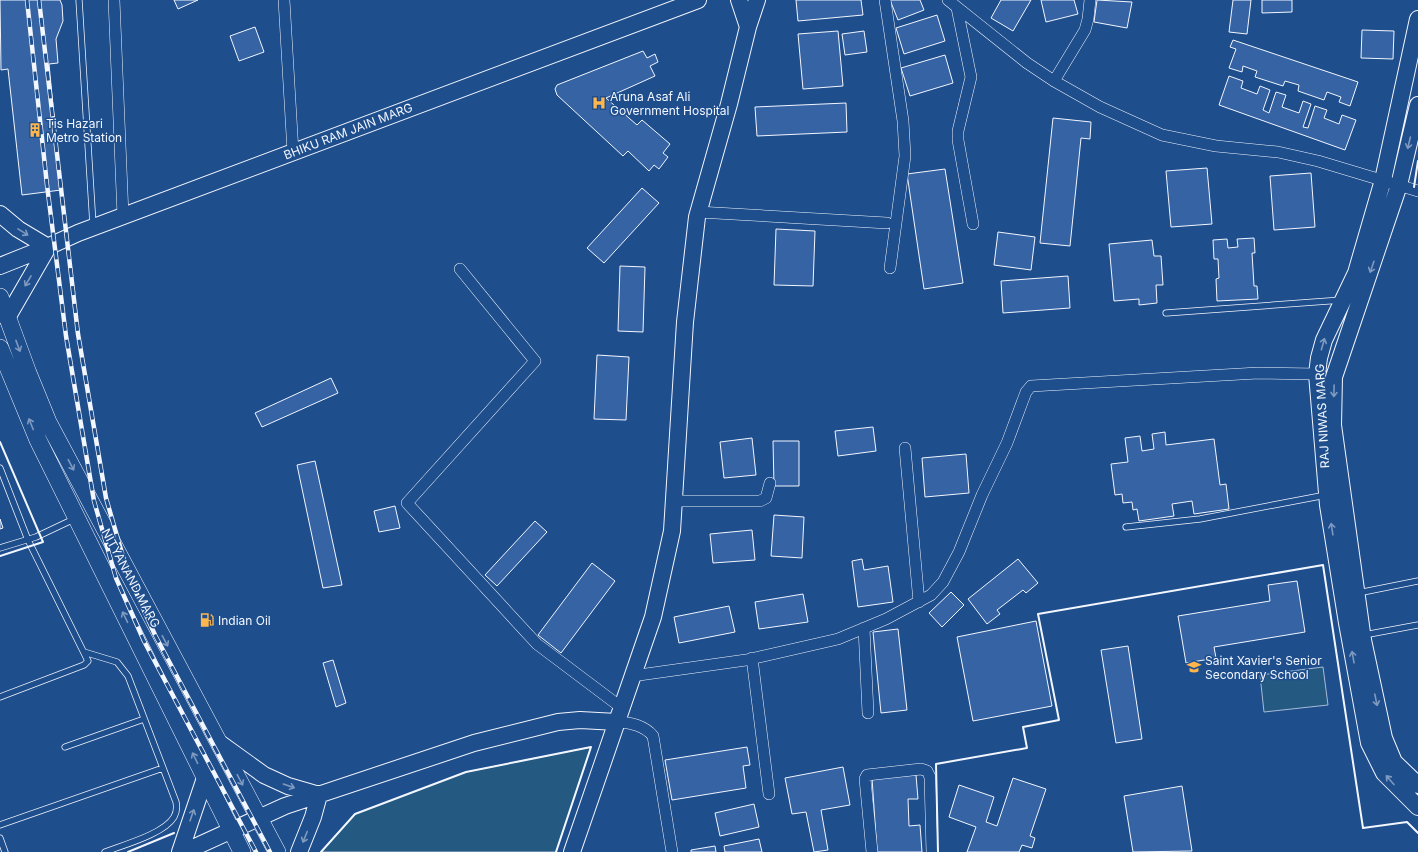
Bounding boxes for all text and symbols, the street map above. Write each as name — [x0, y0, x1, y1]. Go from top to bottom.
place label: Aruna Asaf Ali Government Hospital — [610, 89, 729, 118]
hospital icon: Aruna Asaf Ali Government Hospital — [591, 95, 607, 111]
street label: BHIKU RAM JAIN MARG — [281, 99, 415, 163]
place label: Tis Hazari Metro Station — [46, 116, 122, 145]
building icon: Tis Hazari Metro Station — [27, 122, 43, 138]
one-way arrow — [1405, 136, 1413, 149]
one-way arrow — [17, 228, 28, 236]
one-way arrow — [1367, 261, 1375, 273]
one-way arrow — [23, 275, 31, 287]
one-way arrow — [1320, 338, 1327, 351]
one-way arrow — [15, 340, 22, 353]
street label: RAJ NIWAS MARG — [1312, 363, 1332, 469]
one-way arrow — [1330, 384, 1337, 397]
one-way arrow — [27, 419, 35, 431]
one-way arrow — [68, 459, 75, 471]
one-way arrow — [1328, 523, 1336, 536]
street label: NITYANAND MARG — [99, 526, 163, 630]
one-way arrow — [121, 611, 128, 623]
fuel station icon: Indian Oil — [199, 612, 215, 628]
place label: Indian Oil — [218, 613, 271, 628]
one-way arrow — [162, 635, 170, 647]
one-way arrow — [1349, 651, 1357, 664]
place label: Saint Xavier's Senior Secondary School — [1205, 653, 1322, 682]
school or university icon: Saint Xavier's Senior Secondary School — [1186, 659, 1202, 675]
one-way arrow — [1372, 693, 1380, 706]
one-way arrow — [191, 753, 198, 765]
one-way arrow — [237, 774, 244, 786]
one-way arrow — [1385, 775, 1394, 785]
one-way arrow — [283, 783, 296, 790]
one-way arrow — [189, 809, 197, 821]
one-way arrow — [301, 830, 308, 842]

